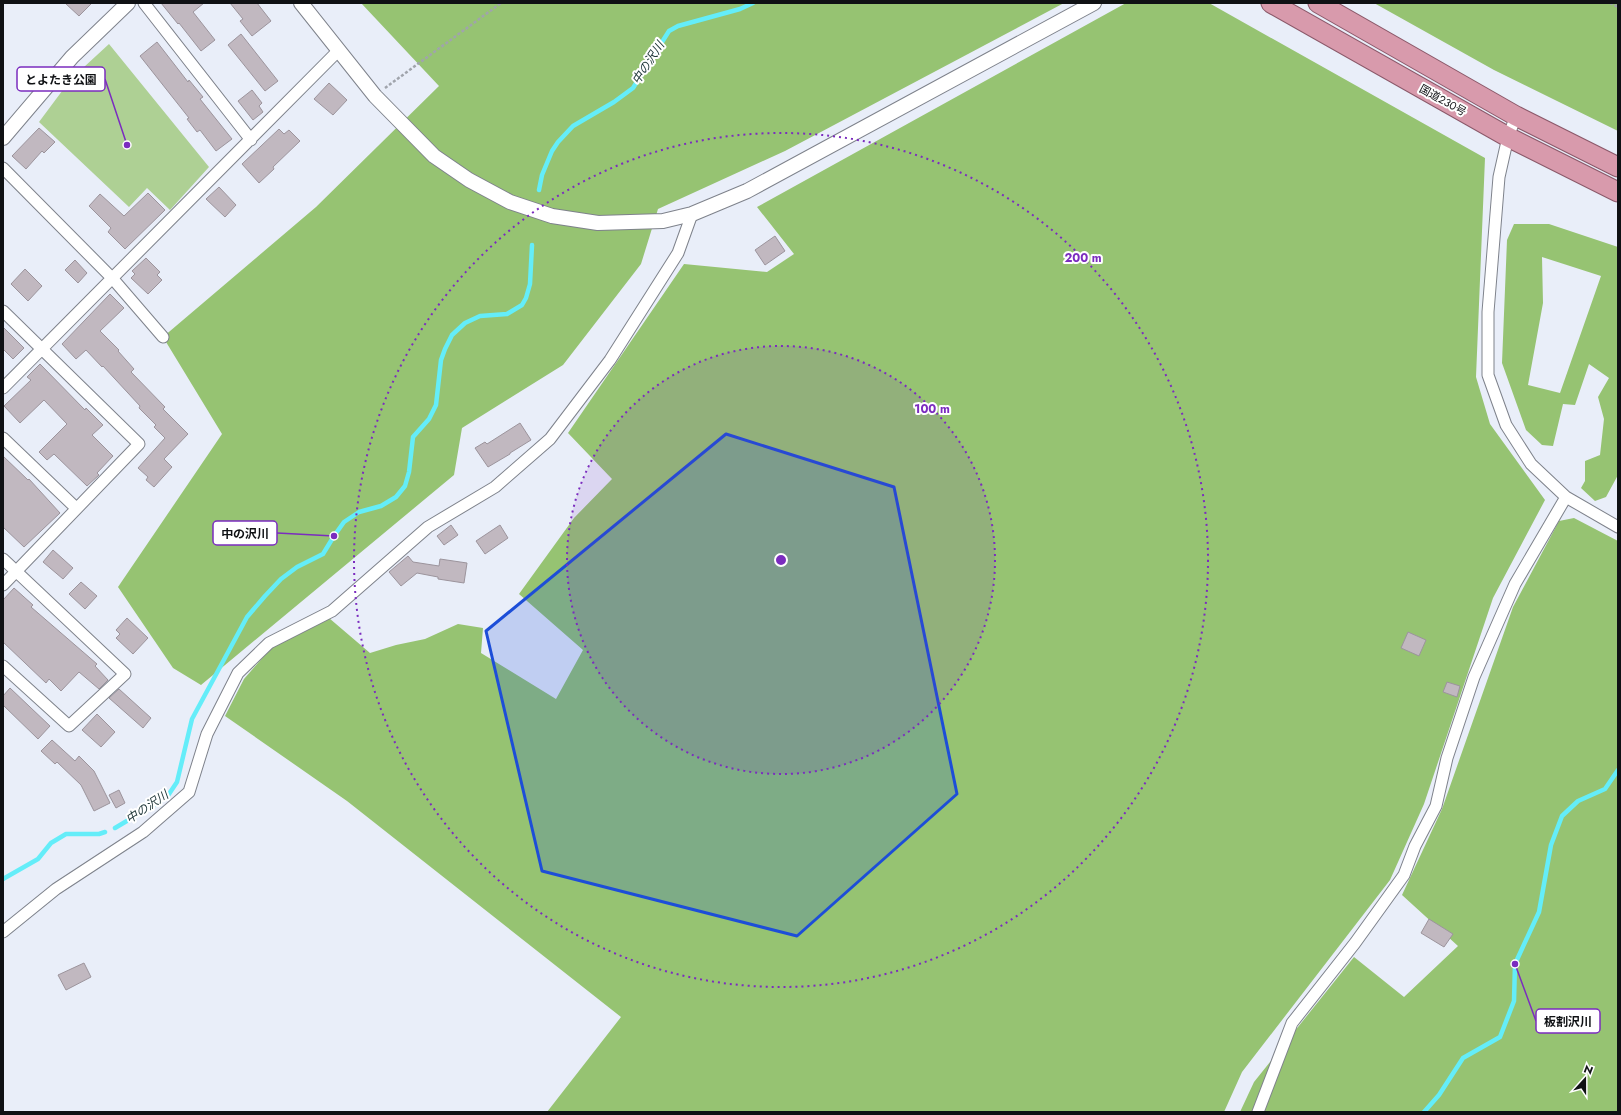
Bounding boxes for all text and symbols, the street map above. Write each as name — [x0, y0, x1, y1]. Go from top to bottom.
water label: 中の沢川 — [627, 36, 670, 88]
callout: とよたき公園 — [17, 67, 105, 91]
text: とよたき公園 — [25, 71, 97, 89]
street label: 国道230号 — [1416, 80, 1470, 120]
text: 200 m — [1064, 249, 1102, 267]
text: 100 m — [914, 400, 950, 418]
callout: 中の沢川 — [213, 521, 277, 545]
text: 中の沢川 — [221, 525, 269, 543]
centre of rings — [774, 553, 788, 567]
water label: 中の沢川 — [122, 785, 174, 828]
callout: 板割沢川 — [1536, 1009, 1600, 1033]
text: 板割沢川 — [1544, 1013, 1592, 1031]
north arrow — [1565, 1059, 1605, 1099]
text: N — [1582, 1061, 1596, 1079]

